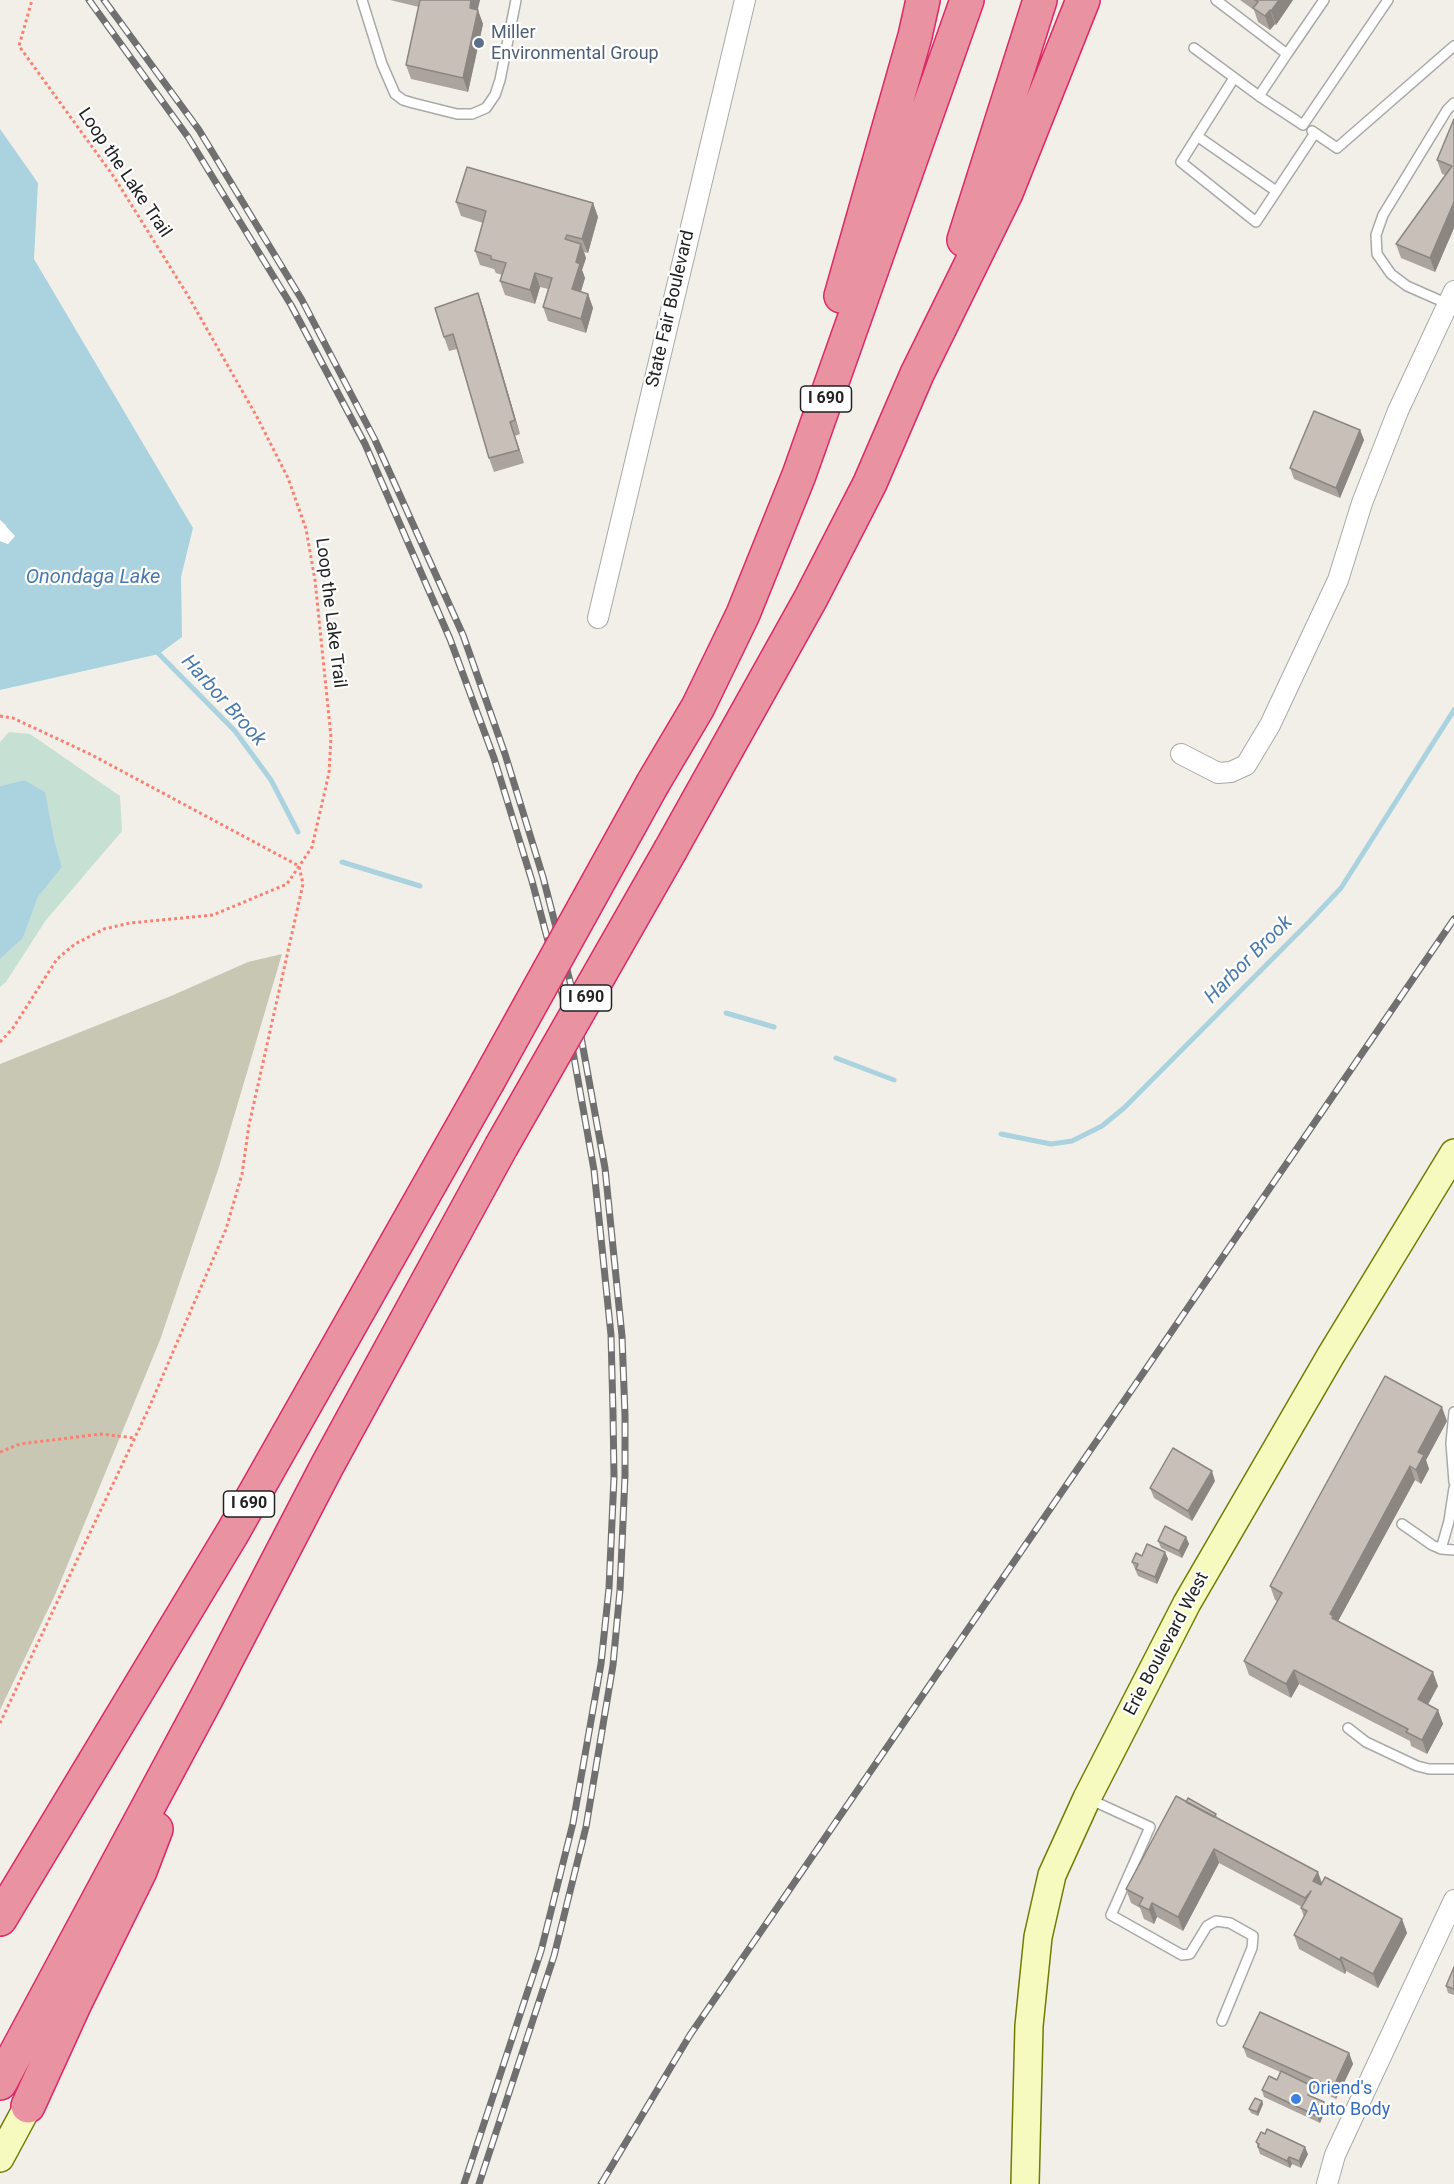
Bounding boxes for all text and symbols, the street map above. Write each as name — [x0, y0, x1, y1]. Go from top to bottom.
place label: Miller Environmental Group — [491, 22, 659, 64]
marker: Miller Environmental Group — [472, 36, 486, 50]
street label: Loop the Lake Trail — [73, 104, 175, 242]
street label: State Fair Boulevard — [642, 228, 700, 390]
road number: I 690 — [800, 386, 852, 412]
street label: Loop the Lake Trail — [310, 537, 350, 689]
water label: Onondaga Lake — [26, 566, 160, 590]
water label: Harbor Brook — [176, 650, 270, 752]
water label: Harbor Brook — [1200, 911, 1298, 1009]
road number: I 690 — [560, 985, 612, 1011]
road number: I 690 — [224, 1491, 274, 1517]
street label: Erie Boulevard West — [1120, 1569, 1214, 1719]
place label: Oriend's Auto Body — [1308, 2078, 1390, 2120]
marker: Oriend's Auto Body — [1289, 2092, 1303, 2106]

